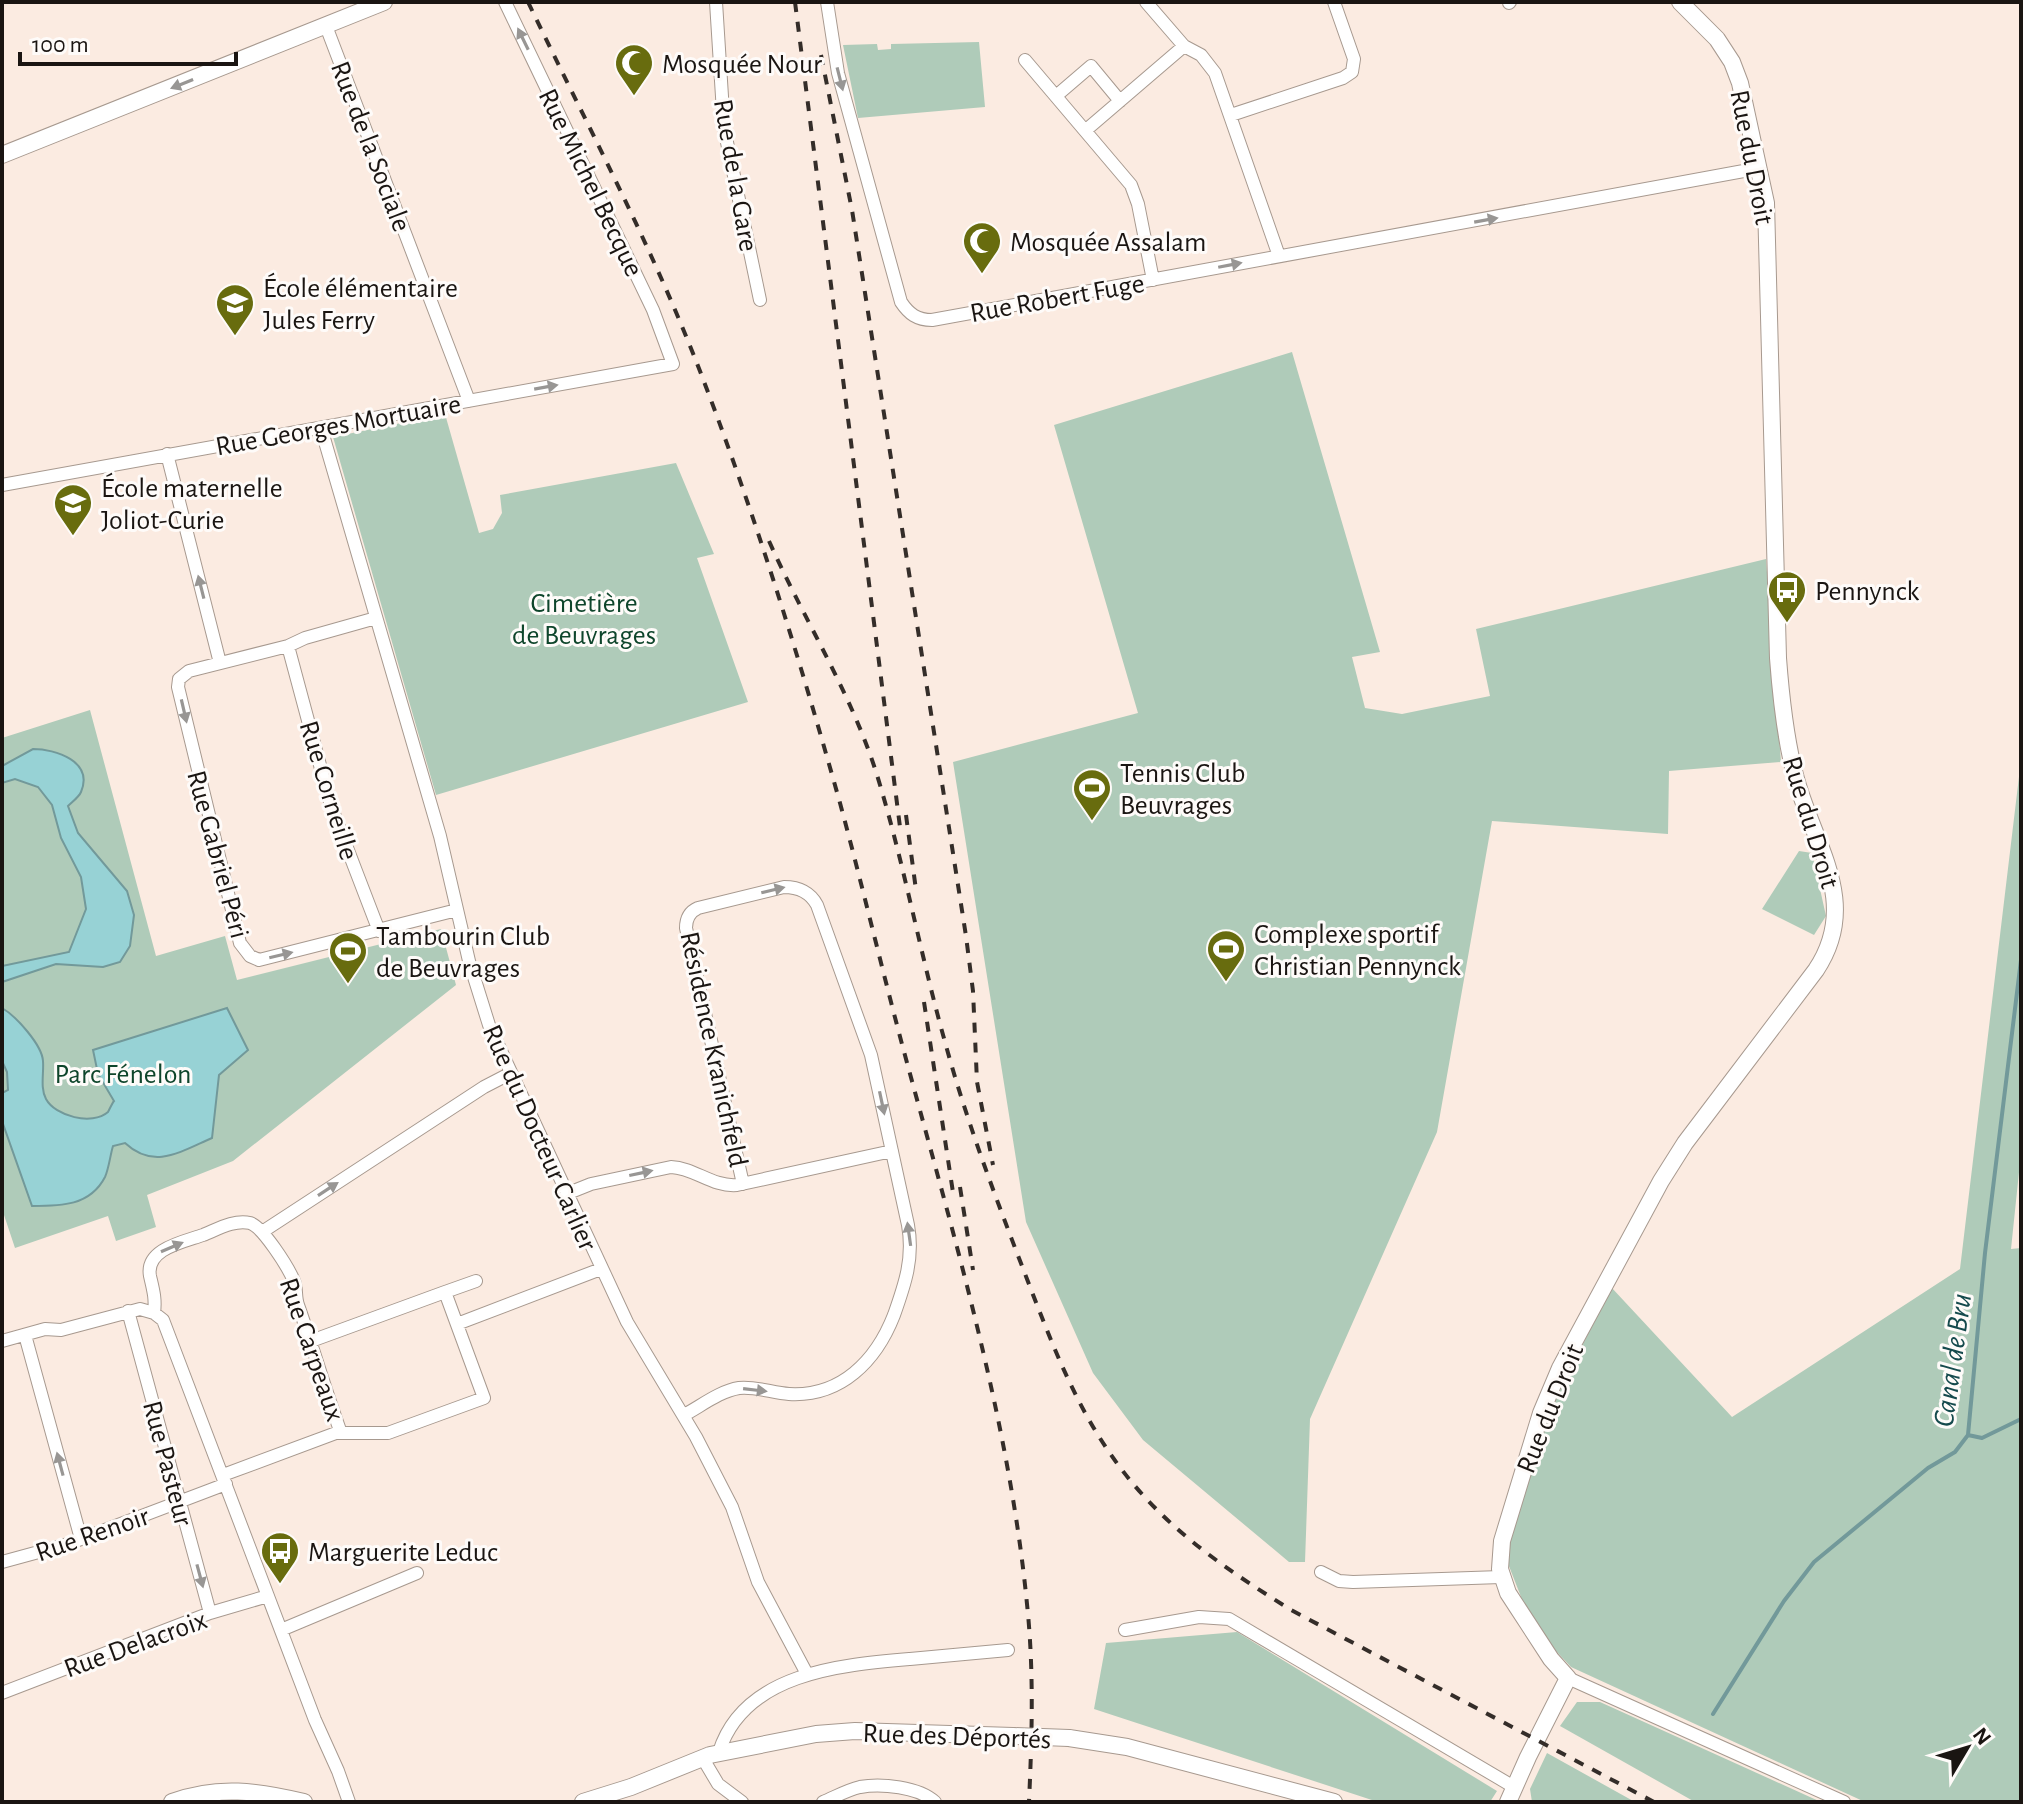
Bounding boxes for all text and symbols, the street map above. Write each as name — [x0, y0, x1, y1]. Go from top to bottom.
scale bar — [20, 16, 236, 66]
one-way arrow — [516, 27, 530, 50]
text: 100 m — [32, 33, 89, 57]
mosque icon: Mosquée Nour — [613, 42, 655, 97]
place label: Mosquée Nour — [662, 51, 822, 79]
street label: Rue de la Sociale — [325, 58, 415, 236]
one-way arrow — [834, 67, 846, 92]
one-way arrow — [170, 77, 194, 90]
street label: Rue Michel Becque — [533, 84, 648, 281]
street label: Rue du Droit — [1724, 88, 1778, 227]
street label: Rue de la Gare — [708, 97, 762, 254]
one-way arrow — [1473, 213, 1498, 225]
mosque icon: Mosquée Assalam — [961, 220, 1003, 275]
place label: Mosquée Assalam — [1010, 229, 1206, 257]
one-way arrow — [1217, 259, 1242, 271]
street label: Rue Robert Fuge — [968, 270, 1147, 328]
place label: École élémentaire Jules Ferry — [263, 272, 458, 335]
school or university icon: École élémentaire Jules Ferry — [214, 282, 256, 337]
one-way arrow — [534, 380, 559, 392]
street label: Rue Georges Mortuaire — [213, 391, 463, 461]
place label: École maternelle Joliot-Curie — [101, 472, 283, 535]
school or university icon: École maternelle Joliot-Curie — [52, 482, 94, 537]
bus stop icon: Pennynck — [1766, 569, 1808, 624]
one-way arrow — [194, 574, 206, 599]
place label: Pennynck — [1815, 578, 1920, 606]
park label: Cimetière de Beuvrages — [512, 590, 656, 650]
one-way arrow — [178, 699, 191, 724]
street label: Rue Corneille — [294, 718, 363, 864]
street label: Rue du Droit — [1777, 753, 1843, 892]
place label: Tennis Club Beuvrages — [1120, 760, 1245, 820]
street label: Rue Gabriel Péri — [181, 767, 253, 942]
sports icon: Tennis Club Beuvrages — [1071, 767, 1113, 822]
one-way arrow — [761, 883, 786, 896]
place label: Complexe sportif Christian Pennynck — [1254, 921, 1461, 981]
place label: Tambourin Club de Beuvrages — [376, 923, 550, 983]
sports icon: Complexe sportif Christian Pennynck — [1205, 928, 1247, 983]
street label: Résidence Kranichfeld — [674, 929, 752, 1170]
sports icon: Tambourin Club de Beuvrages — [327, 930, 369, 985]
one-way arrow — [269, 948, 294, 960]
street label: Rue du Docteur Carlier — [477, 1021, 602, 1255]
park label: Parc Fénelon — [54, 1061, 192, 1089]
one-way arrow — [876, 1091, 889, 1116]
one-way arrow — [628, 1166, 653, 1179]
one-way arrow — [317, 1182, 338, 1197]
one-way arrow — [902, 1221, 915, 1246]
one-way arrow — [161, 1241, 184, 1254]
street label: Rue Carpeaux — [274, 1274, 349, 1425]
water label: Canal de Bru — [1929, 1291, 1977, 1429]
street label: Rue du Droit — [1512, 1340, 1589, 1477]
one-way arrow — [743, 1383, 768, 1396]
street label: Rue Pasteur — [137, 1398, 197, 1529]
one-way arrow — [53, 1452, 66, 1476]
street label: Rue Renoir — [32, 1502, 153, 1567]
bus stop icon: Marguerite Leduc — [259, 1530, 301, 1585]
place label: Marguerite Leduc — [308, 1539, 498, 1567]
one-way arrow — [194, 1563, 206, 1588]
street label: Rue Delacroix — [60, 1606, 211, 1684]
north arrow — [1927, 1708, 2007, 1788]
street label: Rue des Déportés — [862, 1720, 1052, 1754]
text: N — [1969, 1724, 1995, 1749]

